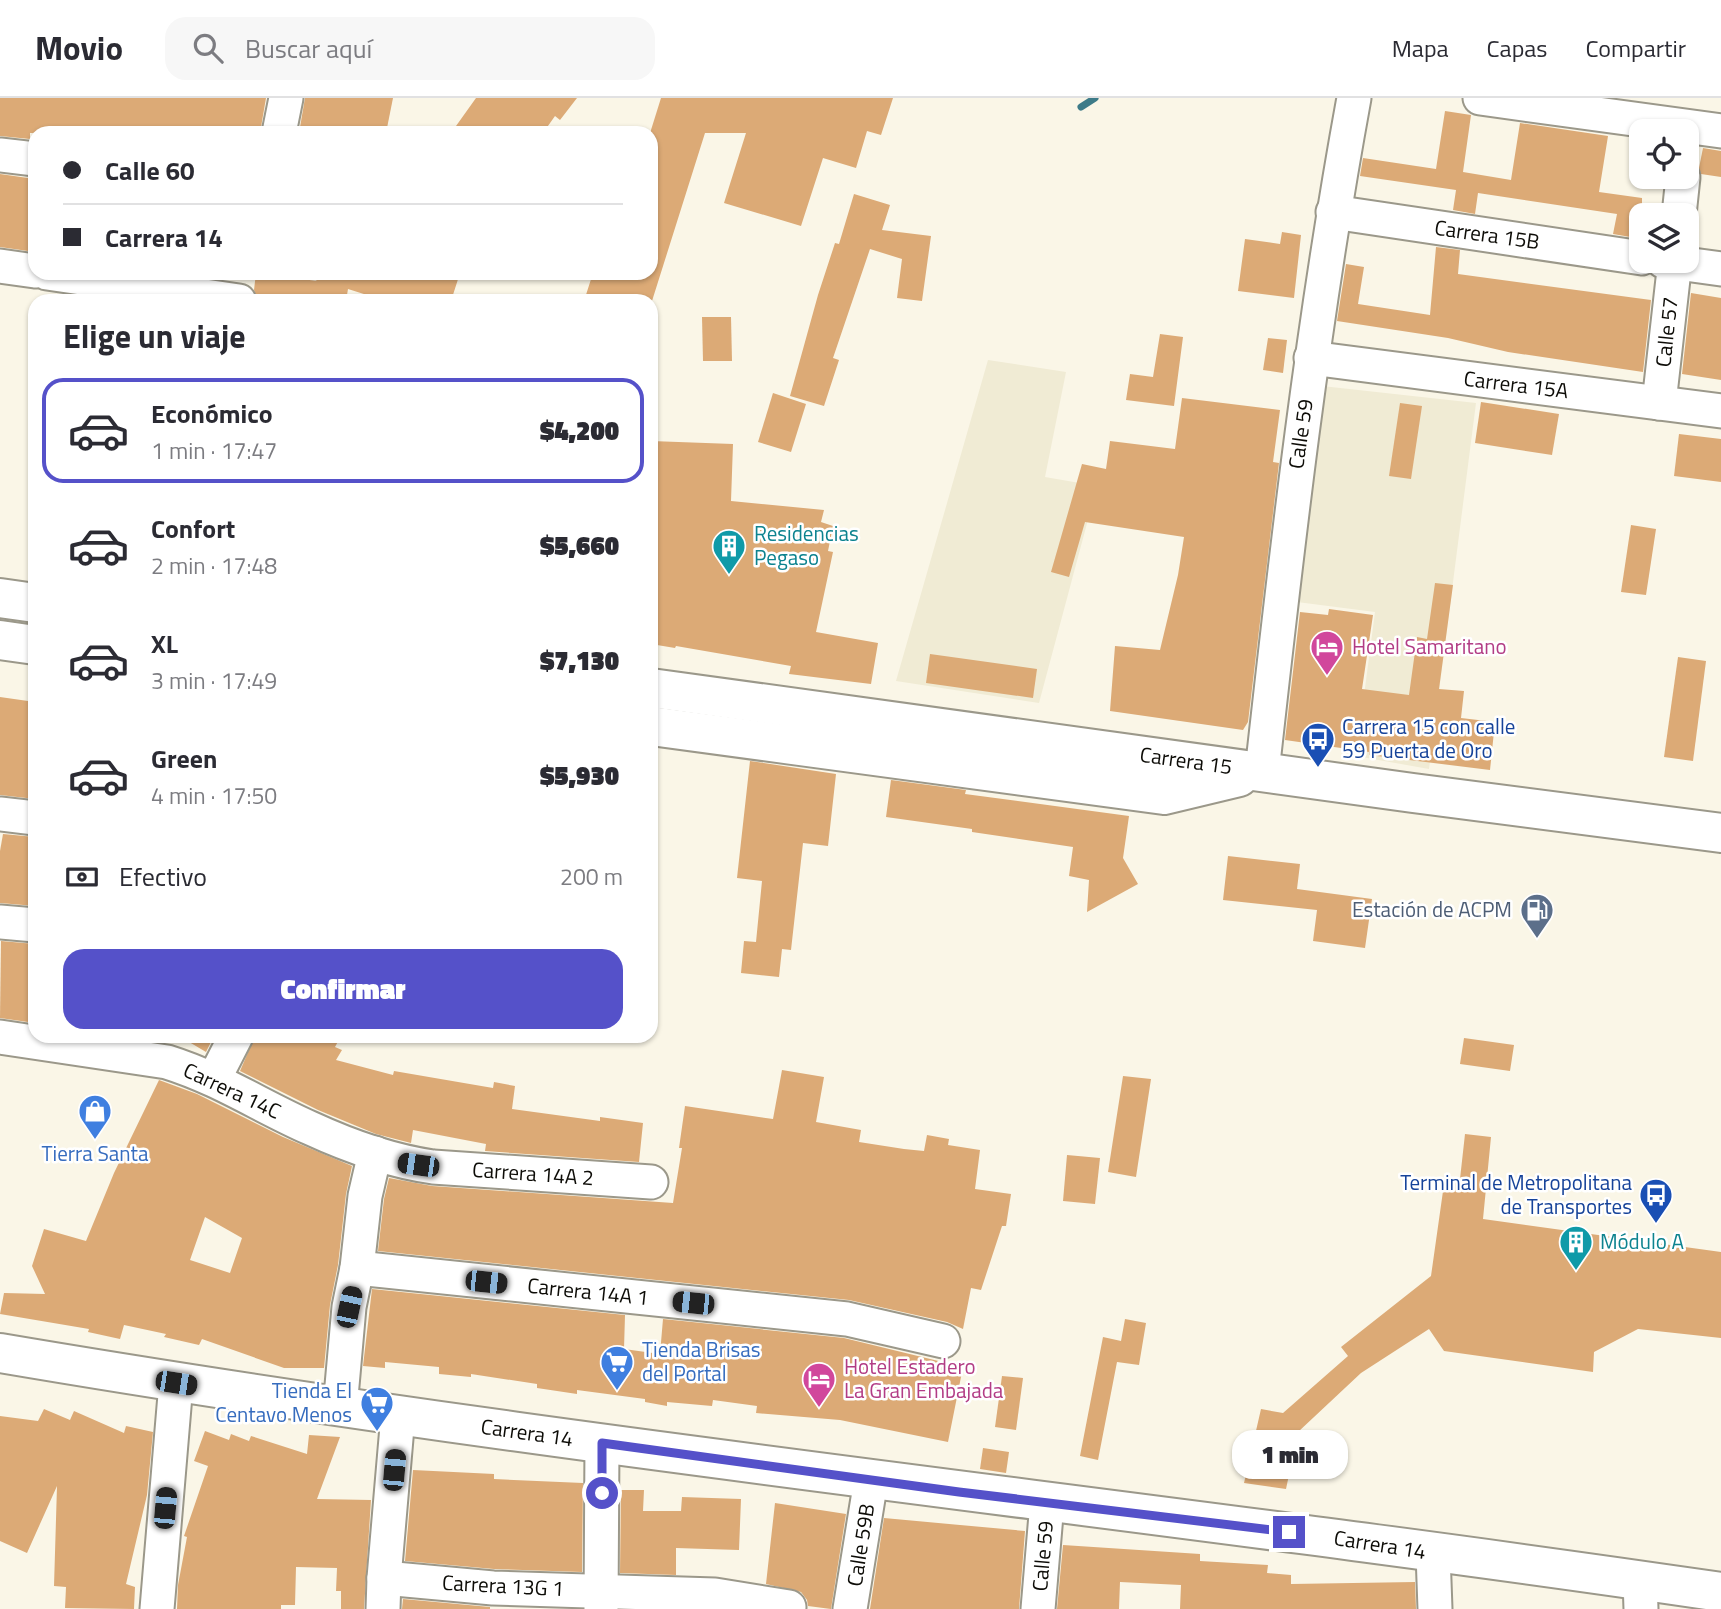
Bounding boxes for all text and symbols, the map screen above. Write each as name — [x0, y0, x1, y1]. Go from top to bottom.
search box — [165, 17, 655, 80]
text: Movio — [35, 23, 123, 73]
icon: search — [189, 29, 227, 67]
text: Buscar aquí — [245, 29, 372, 68]
text: Mapa — [1392, 30, 1449, 66]
text: Capas — [1487, 30, 1547, 66]
text: Compartir — [1585, 30, 1686, 66]
map controls — [1629, 119, 1699, 273]
button: locate — [1629, 119, 1699, 189]
text: Calle 60 — [105, 151, 195, 190]
button: layers — [1629, 203, 1699, 273]
street label: Carrera 15B — [1433, 211, 1542, 257]
text: Carrera 14 — [105, 218, 223, 257]
street label: Calle 57 — [1646, 295, 1686, 369]
text: Elige un viaje — [63, 312, 246, 360]
street label: Carrera 15A — [1462, 362, 1571, 406]
text: Económico — [151, 394, 273, 433]
street label: Calle 59 — [1279, 397, 1321, 471]
icon: car — [67, 399, 130, 462]
text: $4,200 — [540, 411, 619, 450]
text: 1 min · 17:47 — [151, 433, 277, 468]
text: Confort — [151, 509, 235, 548]
icon: car — [67, 514, 130, 577]
place label: Residencias Pegaso — [754, 517, 859, 573]
text: $5,660 — [540, 526, 619, 565]
building icon: Residencias Pegaso — [710, 527, 748, 576]
text: 2 min · 17:48 — [151, 548, 277, 583]
text: XL — [151, 624, 178, 663]
hotel icon: Hotel Samaritano — [1308, 628, 1346, 677]
icon: car — [67, 629, 130, 692]
place label: Hotel Samaritano — [1352, 630, 1507, 662]
text: $7,130 — [540, 641, 619, 680]
text: 3 min · 17:49 — [151, 663, 277, 698]
place label: Carrera 15 con calle 59 Puerta de Oro — [1342, 710, 1515, 766]
bus stop icon: Carrera 15 con calle 59 Puerta de Oro — [1299, 720, 1337, 769]
street label: Carrera 15 — [1138, 738, 1234, 782]
text: Green — [151, 739, 217, 778]
icon: car — [67, 744, 130, 807]
text: $5,930 — [540, 756, 619, 795]
text: 4 min · 17:50 — [151, 778, 277, 813]
text: Efectivo — [119, 857, 207, 896]
icon: cash — [63, 858, 101, 896]
text: 200 m — [560, 859, 623, 894]
fuel station icon: Estación de ACPM — [1518, 891, 1556, 940]
place label: Estación de ACPM — [1352, 893, 1512, 925]
button: Confirmar — [63, 949, 623, 1029]
street label: Carrera 14C — [178, 1054, 286, 1127]
shop icon: Tierra Santa — [76, 1092, 114, 1141]
place label: Tierra Santa — [42, 1137, 149, 1169]
car — [396, 1152, 441, 1178]
street label: Carrera 14A 2 — [471, 1153, 595, 1193]
place label: Terminal de Metropolitana de Transportes — [1400, 1166, 1632, 1222]
bus stop icon: Terminal de Metropolitana de Transportes — [1637, 1176, 1675, 1225]
building icon: Módulo A — [1557, 1223, 1595, 1272]
place label: Módulo A — [1600, 1225, 1684, 1257]
car — [465, 1269, 508, 1295]
street label: Carrera 14A 1 — [526, 1269, 650, 1313]
car — [335, 1284, 364, 1330]
car — [672, 1290, 715, 1316]
place label: Tienda Brisas del Portal — [642, 1333, 761, 1389]
supermarket icon: Tienda Brisas del Portal — [598, 1343, 636, 1392]
place label: Hotel Estadero La Gran Embajada — [844, 1350, 1004, 1406]
hotel icon: Hotel Estadero La Gran Embajada — [800, 1360, 838, 1409]
car — [154, 1369, 199, 1397]
place label: Tienda El Centavo Menos — [215, 1374, 352, 1430]
supermarket icon: Tienda El Centavo Menos — [358, 1384, 396, 1433]
street label: Carrera 14 — [479, 1410, 575, 1454]
callout: 1 min — [1231, 1430, 1347, 1480]
text: 1 min — [1261, 1437, 1319, 1472]
car — [382, 1448, 407, 1492]
route start — [586, 1477, 618, 1509]
car — [153, 1486, 178, 1530]
street label: Calle 59B — [838, 1501, 882, 1588]
route end — [1273, 1516, 1305, 1548]
street label: Calle 59 — [1023, 1519, 1061, 1592]
street label: Carrera 14 — [1332, 1521, 1428, 1567]
street label: Carrera 13G 1 — [441, 1566, 565, 1604]

